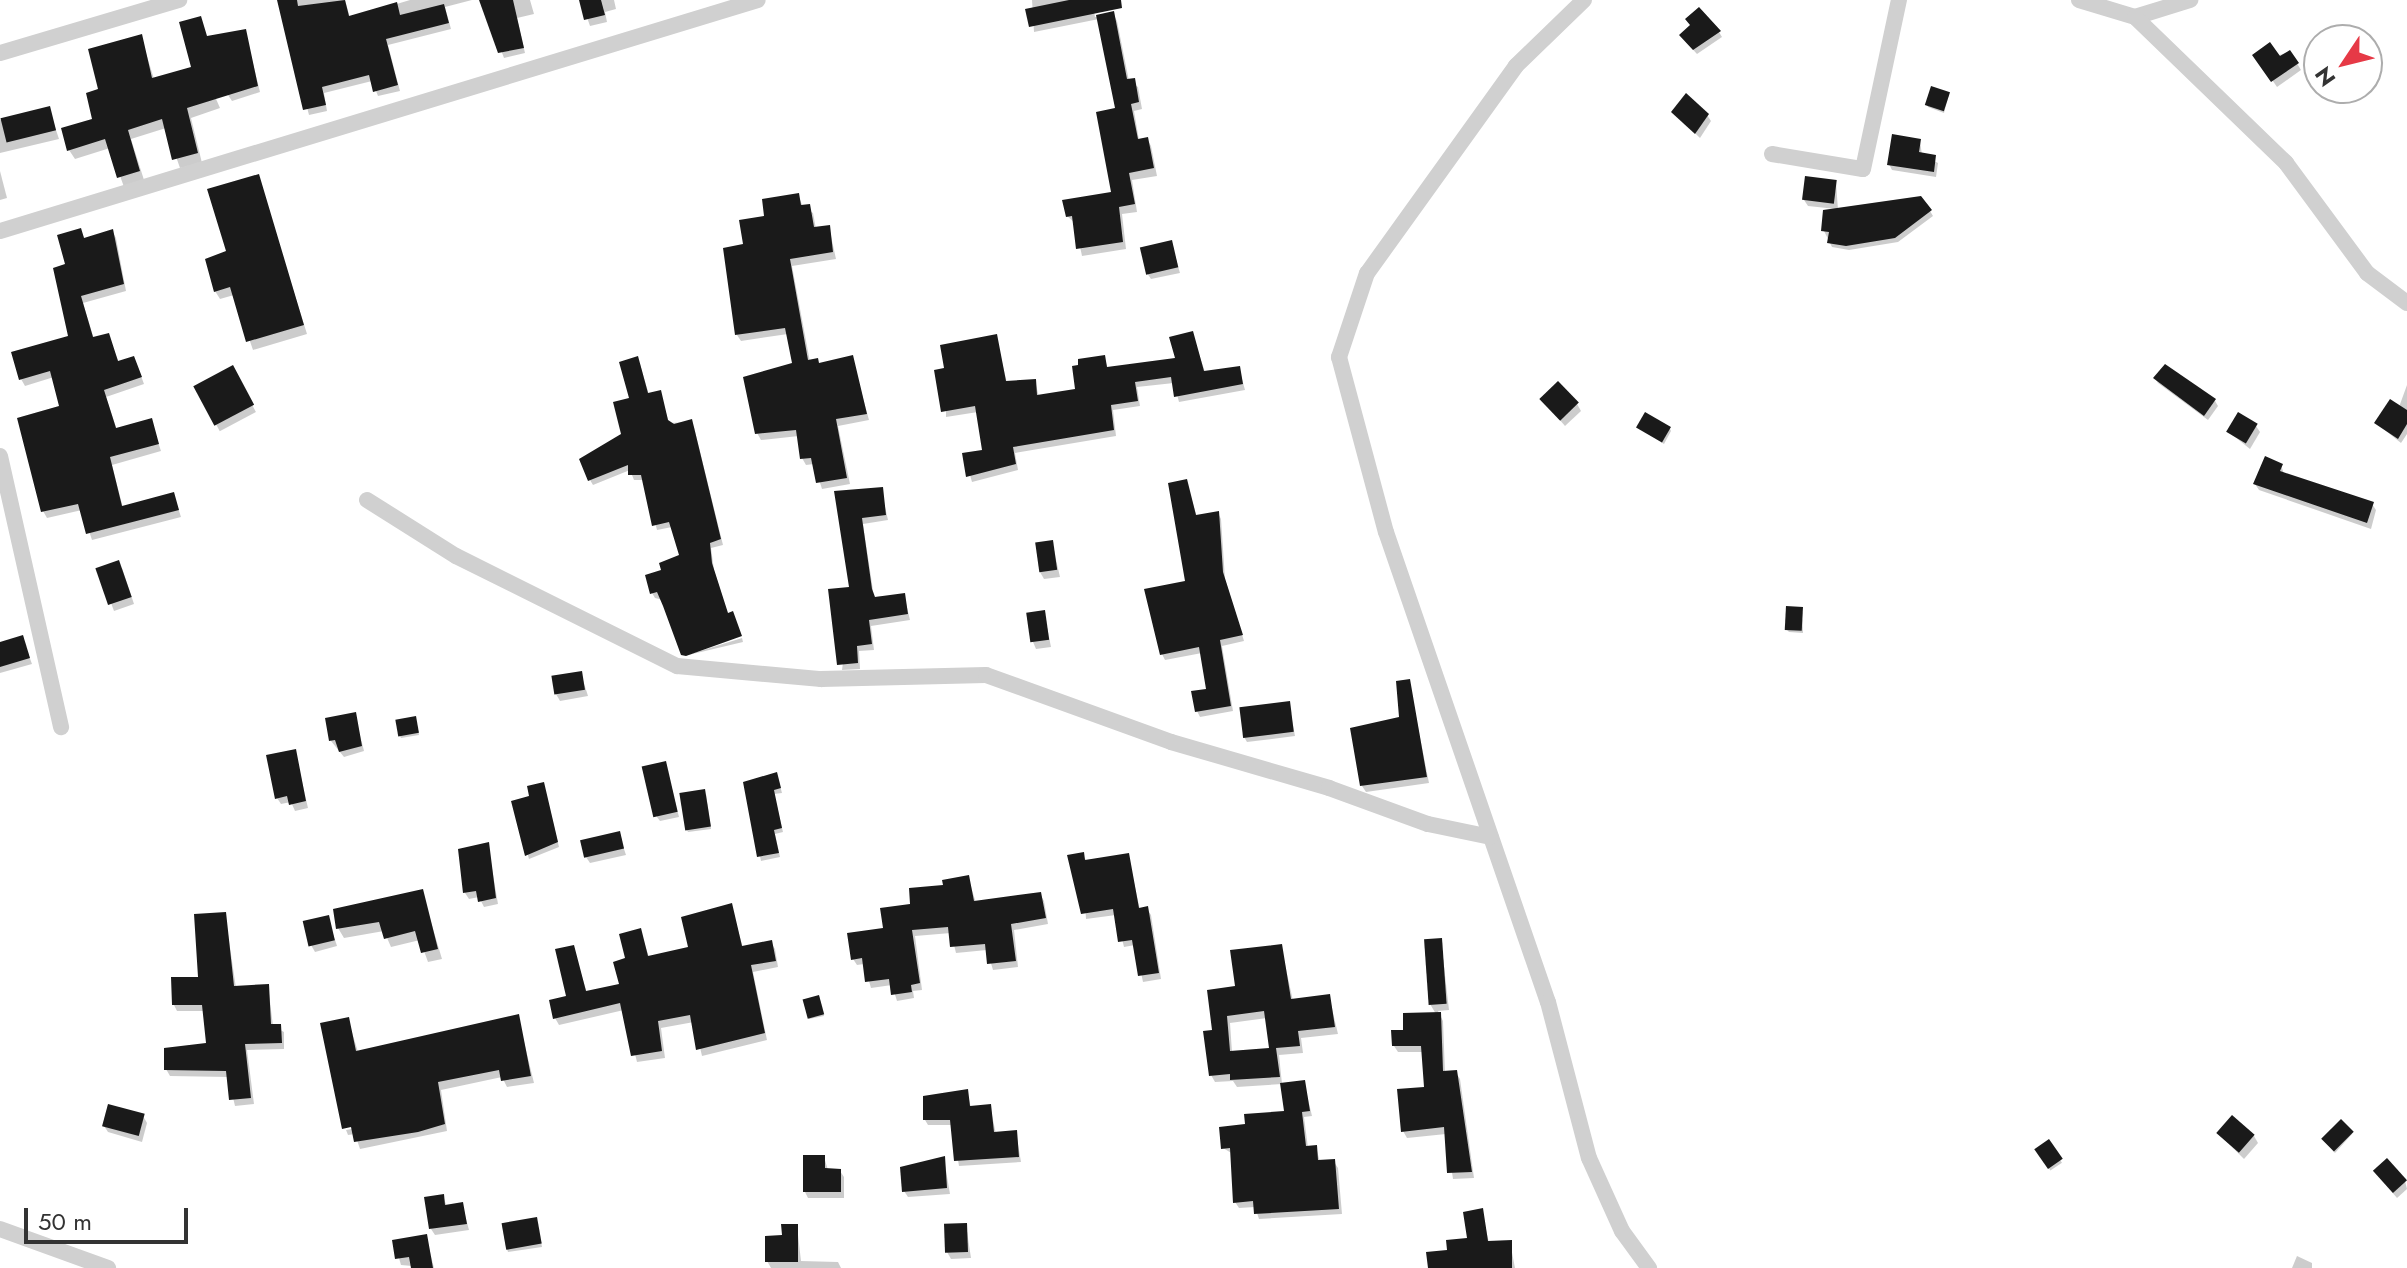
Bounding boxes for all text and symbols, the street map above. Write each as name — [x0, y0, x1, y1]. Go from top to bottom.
north arrow — [2303, 24, 2383, 104]
text: N — [2307, 60, 2343, 93]
scale bar — [28, 1192, 192, 1242]
text: 50 m — [38, 1204, 92, 1239]

